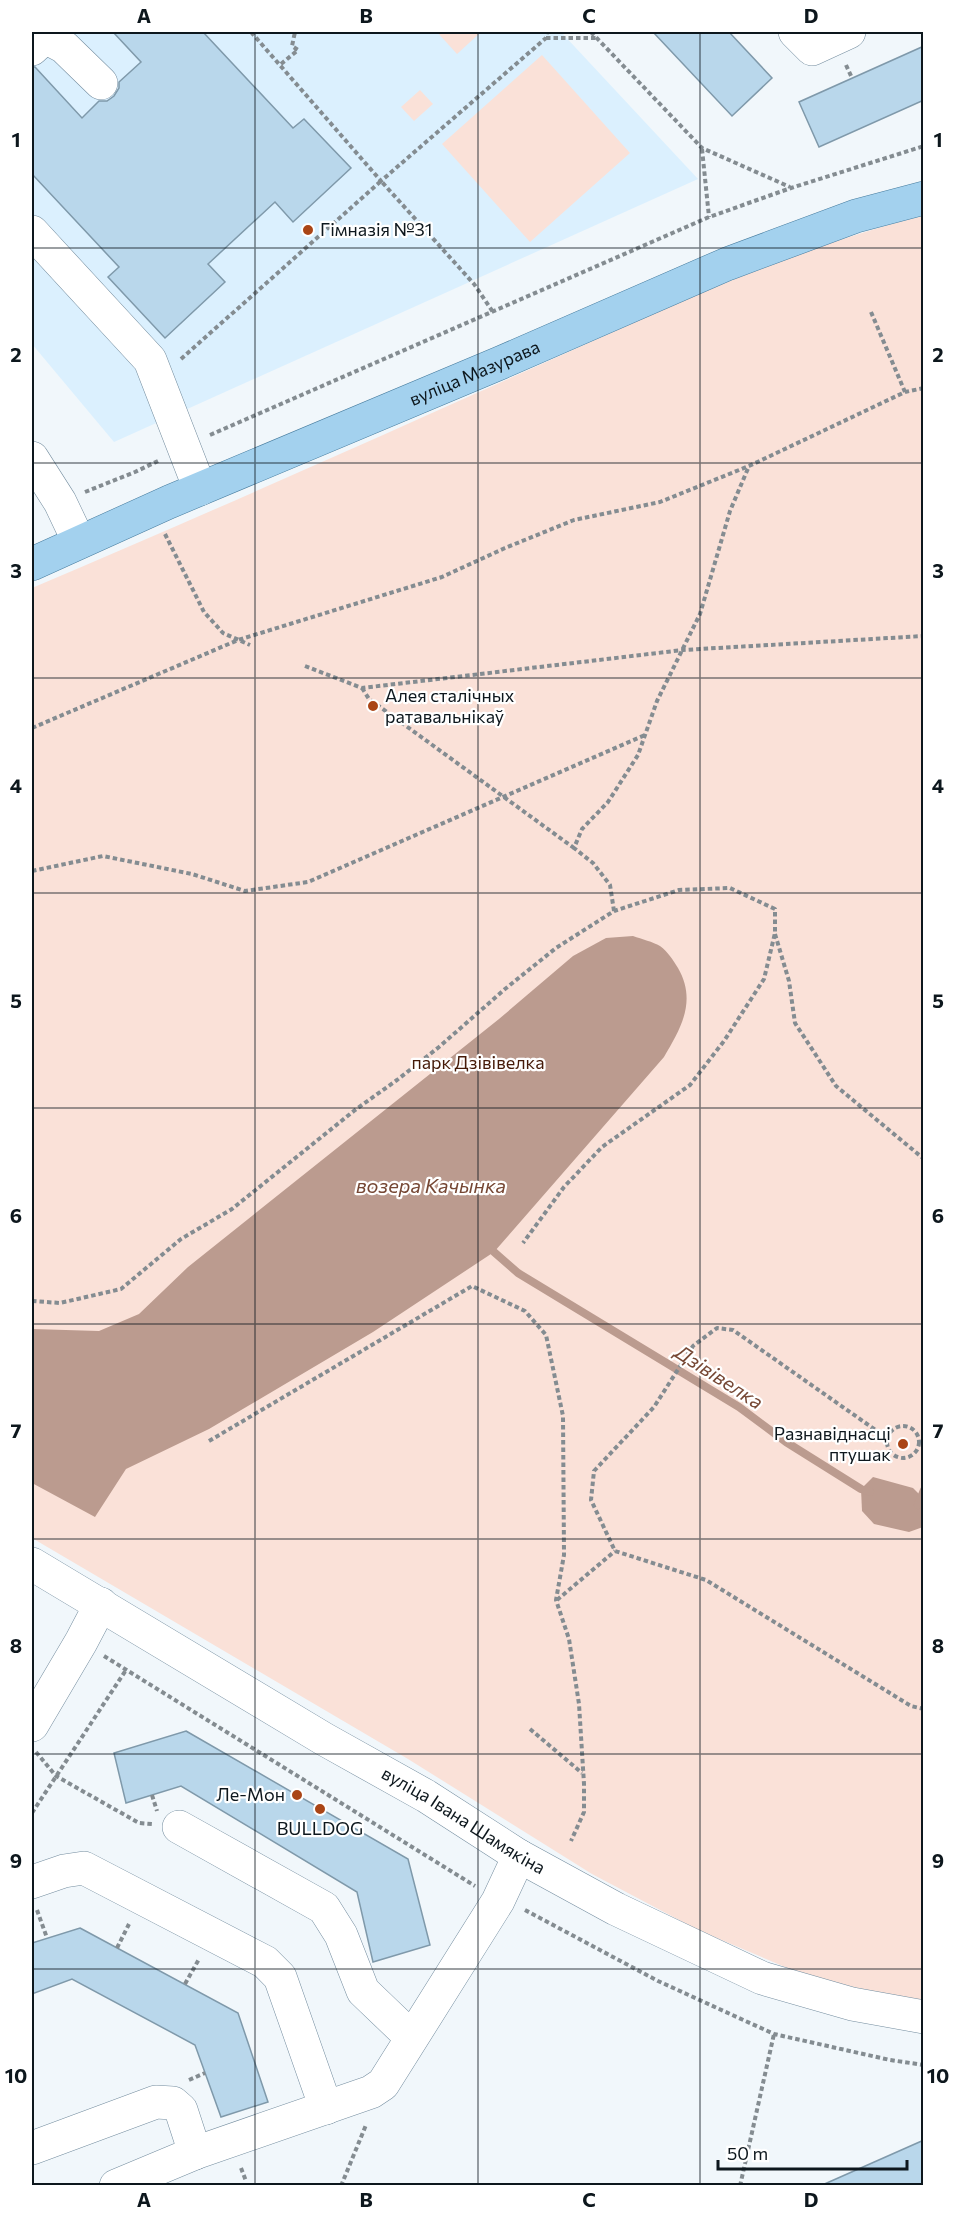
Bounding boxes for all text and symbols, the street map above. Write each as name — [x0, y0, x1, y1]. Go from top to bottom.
text: A — [137, 3, 151, 27]
text: B — [359, 3, 373, 27]
text: C — [582, 3, 596, 27]
text: D — [804, 3, 818, 27]
text: 1 — [11, 127, 21, 151]
text: 1 — [933, 127, 943, 151]
place label: Гімназія №31 — [320, 218, 433, 240]
marker: Гімназія №31 — [301, 223, 315, 237]
street label: вуліца Мазурава — [406, 335, 543, 410]
text: 2 — [10, 342, 22, 366]
text: 2 — [932, 342, 944, 366]
text: 3 — [10, 558, 22, 582]
text: 3 — [932, 558, 944, 582]
place label: Алея сталічных ратавальнікаў — [385, 684, 515, 727]
marker: Алея сталічных ратавальнікаў — [366, 699, 380, 713]
text: 4 — [10, 773, 22, 797]
text: 4 — [932, 773, 944, 797]
text: 5 — [10, 988, 22, 1012]
text: 5 — [932, 988, 944, 1012]
park label: парк Дзівівелка — [411, 1051, 545, 1073]
water label: возера Качынка — [356, 1173, 506, 1197]
text: 6 — [10, 1203, 22, 1227]
text: 6 — [932, 1203, 944, 1227]
water label: Дзівівелка — [669, 1338, 768, 1413]
text: 7 — [11, 1418, 22, 1442]
text: 7 — [933, 1418, 944, 1442]
place label: Разнавіднасці птушак — [774, 1422, 891, 1465]
marker: Разнавіднасці птушак — [896, 1437, 910, 1451]
text: 8 — [10, 1633, 22, 1657]
text: 8 — [932, 1633, 944, 1657]
street label: вуліца Івана Шамякіна — [378, 1762, 549, 1878]
place label: Ле-Мон — [216, 1783, 285, 1805]
marker: Ле-Мон — [290, 1788, 304, 1802]
marker: BULLDOG — [313, 1802, 327, 1816]
place label: BULLDOG — [277, 1817, 363, 1839]
text: 9 — [10, 1848, 22, 1872]
text: 9 — [932, 1848, 944, 1872]
text: 10 — [5, 2063, 27, 2087]
text: 10 — [927, 2063, 949, 2087]
scale bar — [718, 2133, 907, 2171]
text: 50 m — [727, 2142, 768, 2164]
text: A — [137, 2187, 151, 2211]
text: B — [359, 2187, 373, 2211]
text: C — [582, 2187, 596, 2211]
text: D — [804, 2187, 818, 2211]

